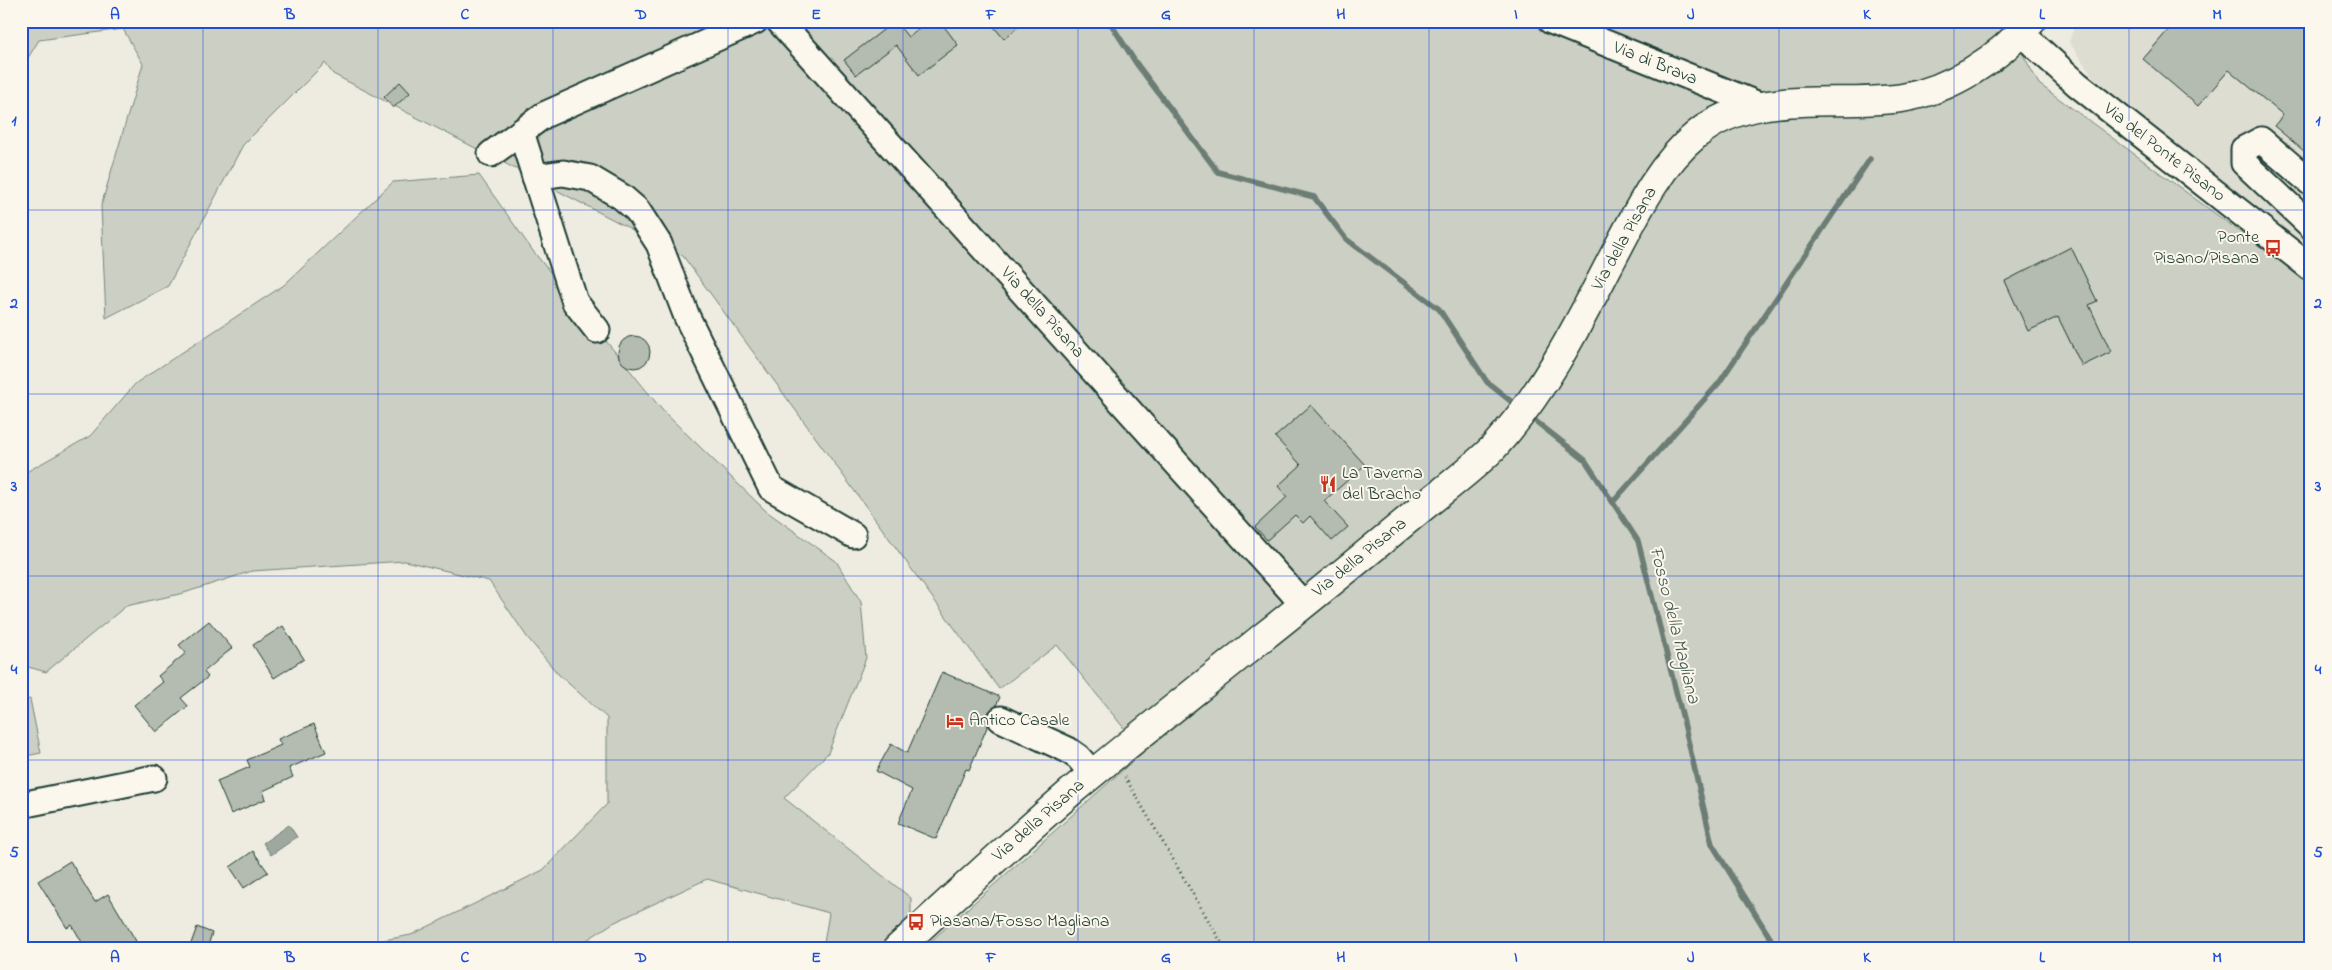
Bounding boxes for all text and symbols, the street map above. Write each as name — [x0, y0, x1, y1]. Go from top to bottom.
text: A — [110, 3, 120, 27]
text: B — [284, 3, 296, 27]
text: C — [461, 3, 470, 27]
text: D — [634, 3, 647, 27]
text: E — [811, 3, 821, 27]
text: F — [985, 3, 997, 27]
text: G — [1161, 3, 1171, 27]
text: H — [1336, 3, 1346, 27]
text: I — [1514, 3, 1518, 27]
text: J — [1687, 3, 1695, 27]
text: K — [1863, 3, 1872, 27]
text: L — [2039, 3, 2046, 27]
text: M — [2212, 3, 2222, 27]
street label: Via di Brava — [1608, 35, 1701, 93]
street label: Via del Ponte Pisano — [2097, 96, 2230, 209]
text: 1 — [11, 109, 17, 133]
text: 1 — [2315, 109, 2321, 133]
street label: Via della Pisana — [1585, 182, 1664, 297]
place label: Ponte Pisano/Pisana — [2154, 225, 2260, 272]
bus stop icon: Ponte Pisano/Pisana — [2263, 238, 2283, 258]
street label: Via della Pisana — [993, 261, 1090, 365]
text: 2 — [9, 292, 18, 316]
text: 2 — [2313, 292, 2322, 316]
place label: La Taverna del Bracho — [1342, 461, 1423, 508]
restaurant icon: La Taverna del Bracho — [1318, 474, 1338, 494]
text: 3 — [10, 475, 18, 499]
text: 3 — [2314, 475, 2322, 499]
street label: Via della Pisana — [1306, 512, 1413, 605]
water label: Fosso della Magliana — [1640, 544, 1707, 707]
text: 4 — [10, 658, 18, 682]
text: 4 — [2314, 658, 2322, 682]
place label: Antico Casale — [969, 708, 1071, 734]
hotel icon: Antico Casale — [945, 711, 965, 731]
street label: Via della Pisana — [986, 773, 1091, 869]
text: 5 — [9, 841, 19, 865]
text: 5 — [2313, 841, 2323, 865]
place label: Piasana/Fosso Magliana — [930, 909, 1110, 936]
bus stop icon: Piasana/Fosso Magliana — [906, 912, 926, 932]
text: A — [110, 946, 120, 970]
text: B — [284, 946, 296, 970]
text: C — [461, 946, 470, 970]
text: D — [634, 946, 647, 970]
text: E — [811, 946, 821, 970]
text: F — [985, 946, 997, 970]
text: G — [1161, 946, 1171, 970]
text: H — [1336, 946, 1346, 970]
text: I — [1514, 946, 1518, 970]
text: J — [1687, 946, 1695, 970]
text: K — [1863, 946, 1872, 970]
text: L — [2039, 946, 2046, 970]
text: M — [2212, 946, 2222, 970]

